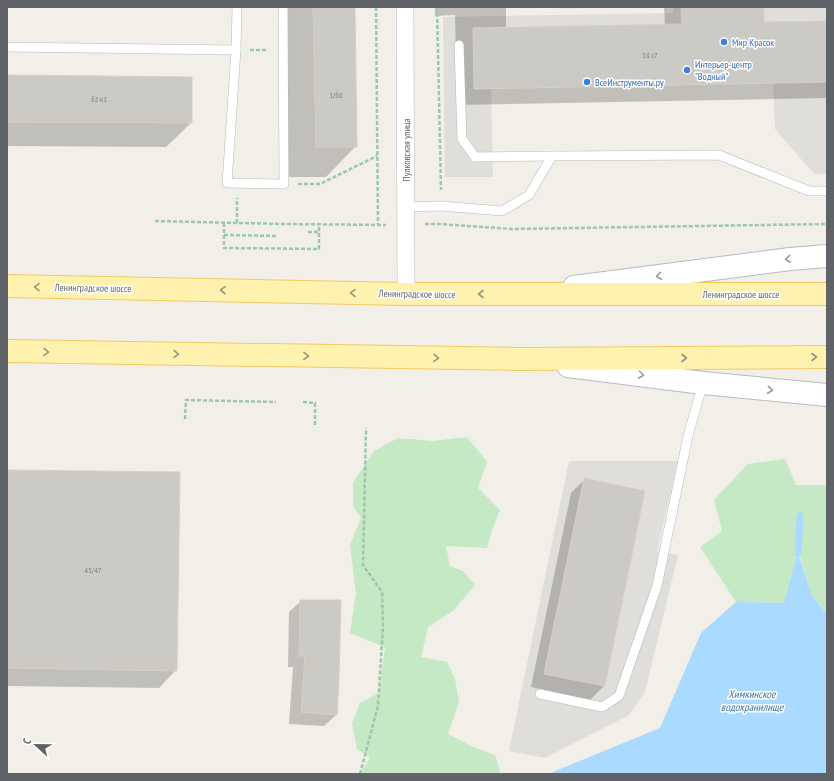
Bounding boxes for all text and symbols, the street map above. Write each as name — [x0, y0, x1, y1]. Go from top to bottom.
place label: Мир Красок — [732, 36, 774, 49]
marker: Мир Красок — [719, 37, 729, 47]
house number: 58 с7 — [642, 50, 658, 60]
place label: Интерьер-центр "Водный" — [695, 58, 752, 83]
marker: Интерьер-центр "Водный" — [682, 65, 692, 75]
place label: ВсеИнструменты.ру — [595, 76, 664, 89]
marker: ВсеИнструменты.ру — [582, 77, 592, 87]
house number: 1/60 — [329, 90, 343, 100]
house number: 62 к1 — [91, 94, 107, 104]
street label: Пулковская улица — [400, 119, 413, 181]
one-way arrow — [785, 254, 791, 263]
one-way arrow — [656, 271, 662, 280]
street label: Ленинградское шоссе — [53, 281, 132, 295]
one-way arrow — [34, 282, 40, 291]
one-way arrow — [220, 286, 226, 294]
street label: Ленинградское шоссе — [377, 287, 456, 301]
street label: Ленинградское шоссе — [701, 288, 780, 301]
one-way arrow — [350, 289, 356, 297]
one-way arrow — [478, 290, 484, 298]
one-way arrow — [43, 348, 49, 356]
one-way arrow — [173, 350, 179, 358]
one-way arrow — [303, 352, 309, 360]
one-way arrow — [811, 353, 817, 361]
one-way arrow — [433, 354, 439, 362]
one-way arrow — [681, 354, 687, 362]
one-way arrow — [638, 370, 644, 379]
one-way arrow — [767, 385, 773, 394]
house number: 45/47 — [85, 565, 102, 575]
water label: Химкинское водохранилище — [721, 687, 785, 714]
north arrow — [16, 725, 56, 765]
text: С — [19, 736, 34, 746]

